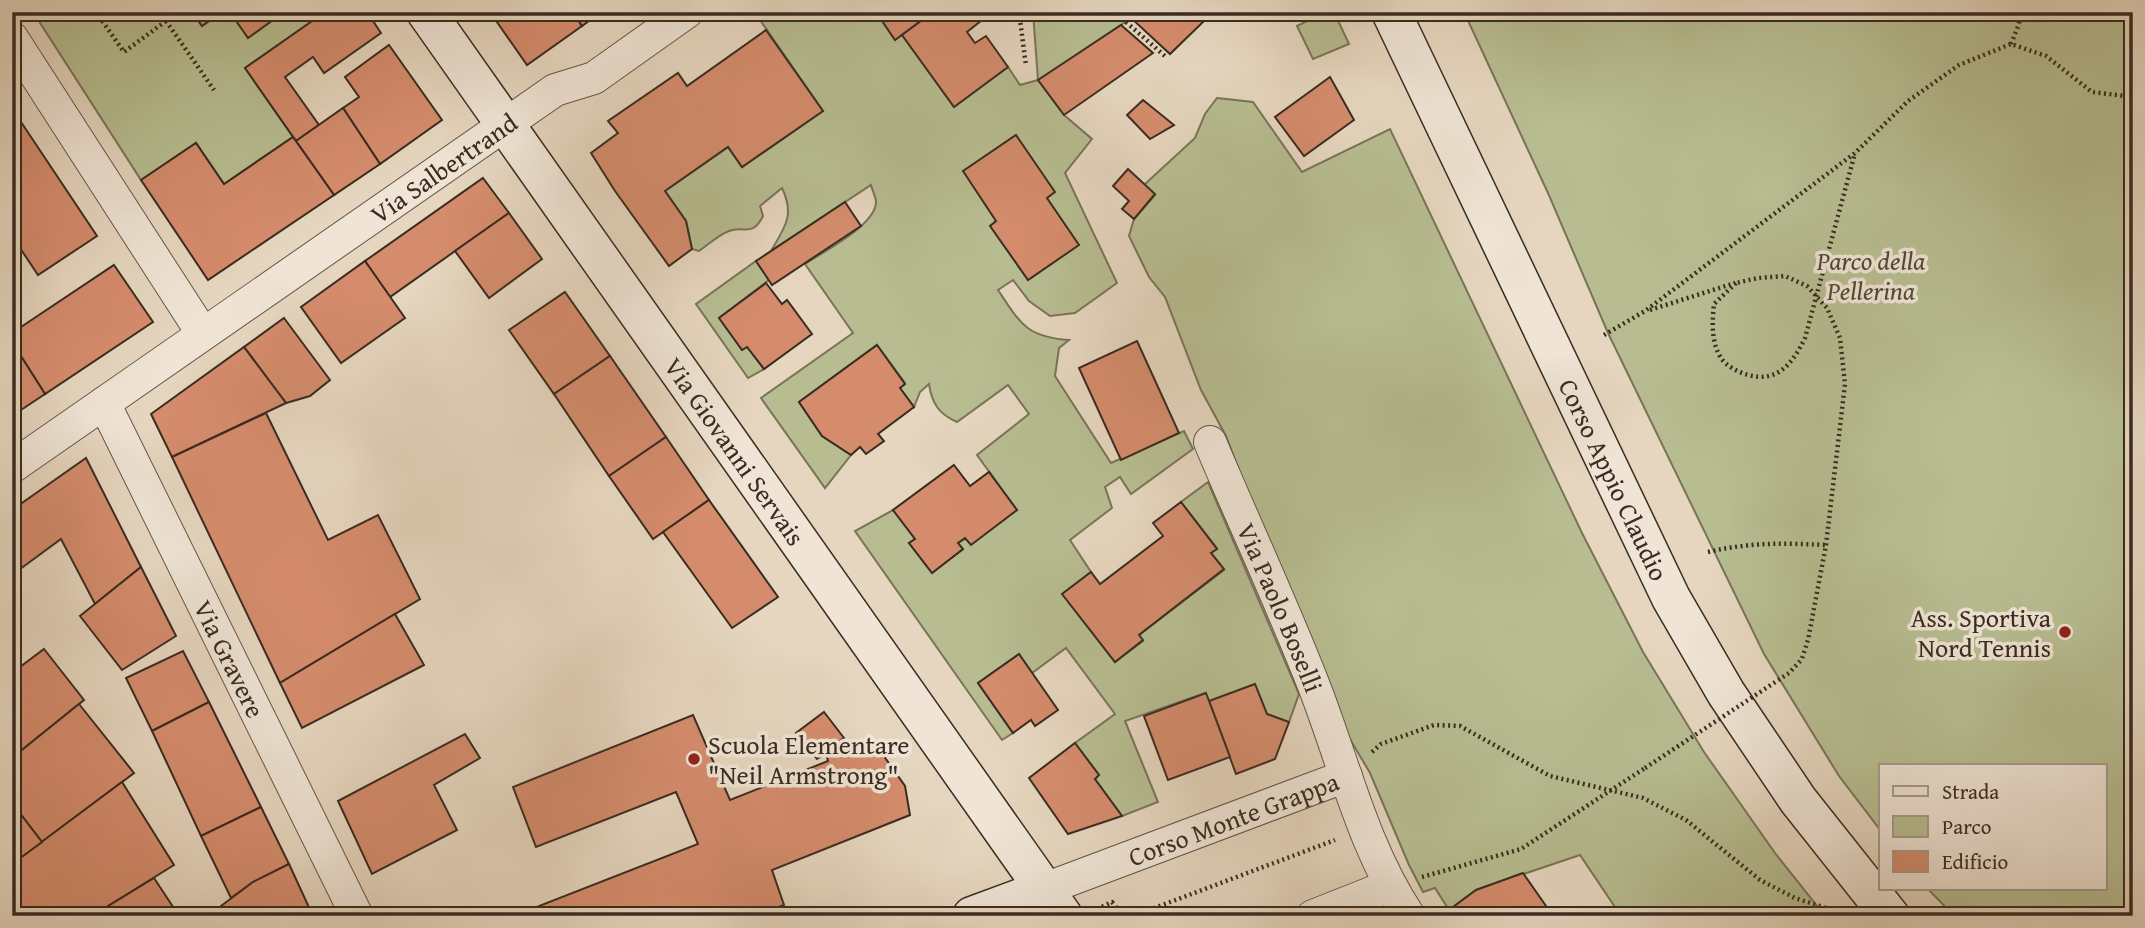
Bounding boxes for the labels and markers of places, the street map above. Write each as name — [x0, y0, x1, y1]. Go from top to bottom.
place label: Ass. Sportiva Nord Tennis — [1911, 598, 2052, 667]
marker: Ass. Sportiva Nord Tennis — [2057, 624, 2073, 640]
place label: Scuola Elementare "Neil Armstrong" — [708, 725, 910, 794]
marker: Scuola Elementare "Neil Armstrong" — [686, 751, 702, 767]

